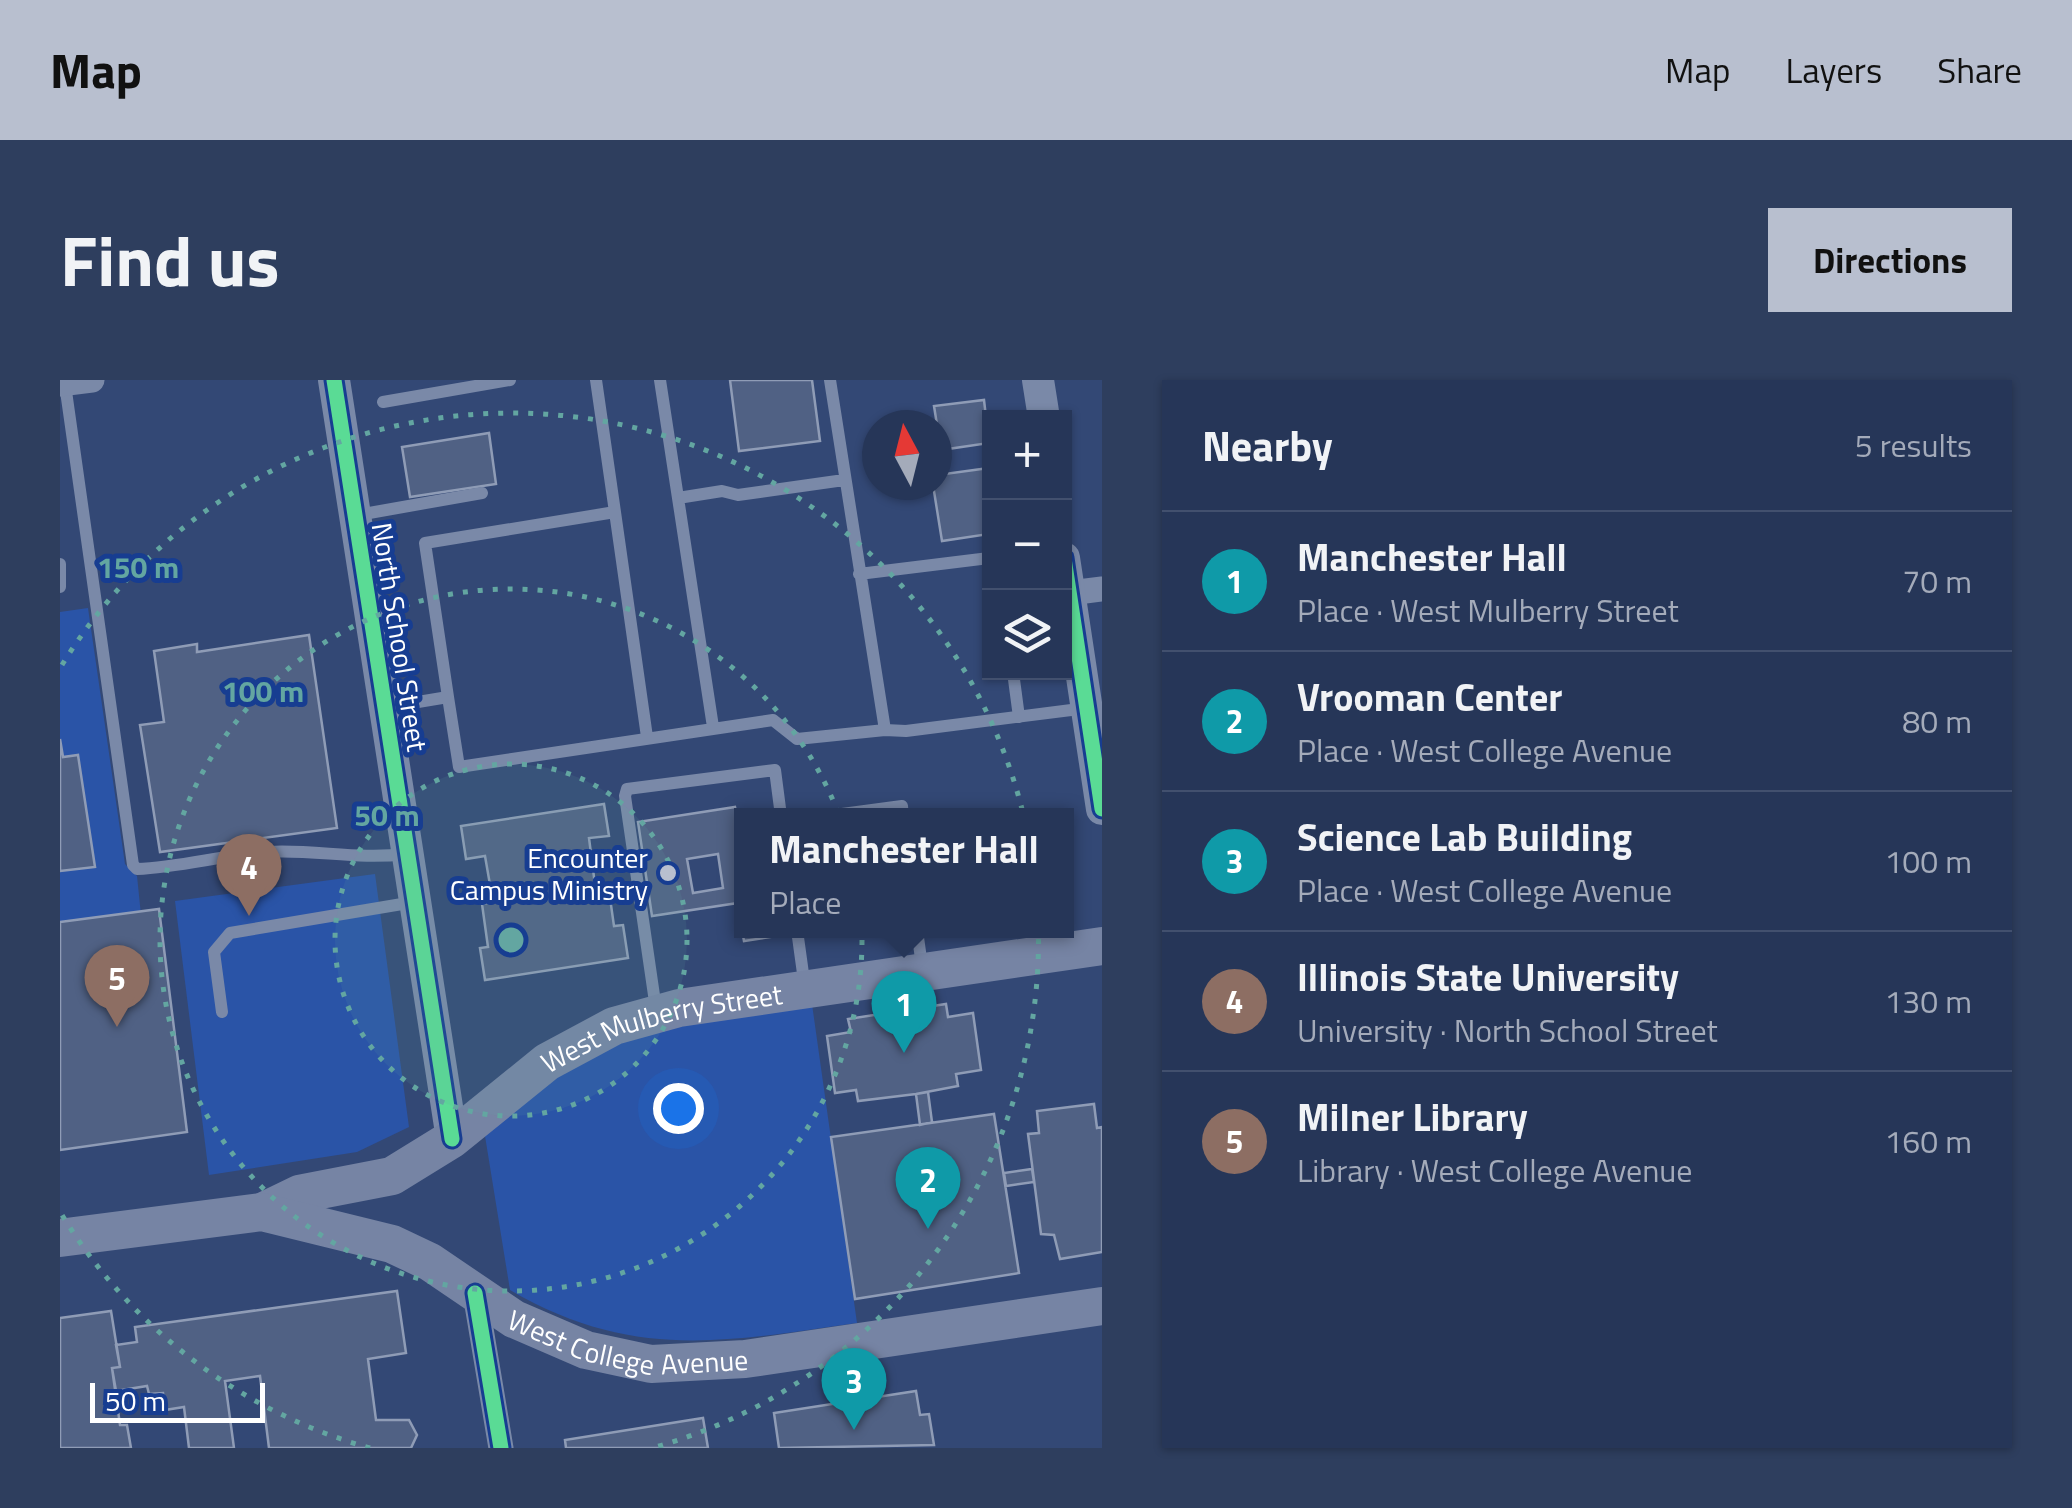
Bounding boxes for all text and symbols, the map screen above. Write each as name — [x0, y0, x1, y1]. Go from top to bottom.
text: Map — [50, 34, 142, 107]
text: Map — [1665, 43, 1730, 97]
text: Layers — [1785, 43, 1882, 97]
text: Share — [1937, 43, 2022, 97]
text: Find us — [60, 207, 280, 313]
button: Directions — [1768, 208, 2012, 312]
north arrow — [862, 410, 952, 500]
map controls — [982, 410, 1072, 680]
button: + — [982, 410, 1072, 500]
text: Nearby — [1202, 413, 1333, 477]
text: 5 results — [1855, 421, 1972, 469]
button: − — [982, 500, 1072, 590]
street label: North School Street — [361, 520, 439, 755]
text: Manchester Hall — [1297, 528, 1567, 586]
text: 150 m — [97, 544, 179, 590]
text: 1 — [1226, 557, 1243, 605]
text: 70 m — [1902, 557, 1972, 605]
text: Place · West Mulberry Street — [1297, 586, 1679, 634]
button: layers — [982, 590, 1072, 680]
text: 100 m — [222, 668, 304, 714]
text: Vrooman Center — [1297, 668, 1562, 726]
text: 2 — [1226, 697, 1243, 745]
text: 80 m — [1902, 697, 1972, 745]
text: Place · West College Avenue — [1297, 726, 1672, 774]
text: 50 m — [354, 792, 420, 838]
popup — [734, 808, 1074, 938]
text: Science Lab Building — [1297, 808, 1632, 866]
text: Manchester Hall — [769, 820, 1039, 878]
pin: 4 — [216, 834, 282, 916]
place label: Encounter Campus Ministry — [450, 836, 648, 911]
text: 3 — [1226, 837, 1243, 885]
text: 100 m — [1884, 837, 1972, 885]
marker: Encounter Campus Ministry — [657, 862, 679, 884]
text: Place · West College Avenue — [1297, 866, 1672, 914]
text: Place — [769, 878, 841, 926]
centre of rings — [493, 922, 529, 958]
pin: 5 — [84, 944, 150, 1027]
text: Illinois State University — [1297, 948, 1679, 1006]
pin: 1 — [872, 970, 936, 1053]
street label: West Mulberry Street — [533, 972, 785, 1083]
text: 4 — [1226, 977, 1243, 1025]
text: 130 m — [1884, 977, 1972, 1025]
text: University · North School Street — [1297, 1006, 1718, 1054]
your location — [653, 1083, 704, 1134]
text: Milner Library — [1297, 1088, 1528, 1146]
text: 5 — [1226, 1117, 1243, 1165]
text: 160 m — [1884, 1117, 1972, 1165]
pin: 2 — [896, 1146, 960, 1229]
text: Library · West College Avenue — [1297, 1146, 1693, 1194]
street label: West College Avenue — [501, 1298, 749, 1386]
pin: 3 — [822, 1348, 886, 1430]
scale bar — [90, 1378, 265, 1422]
text: 50 m — [105, 1379, 166, 1422]

